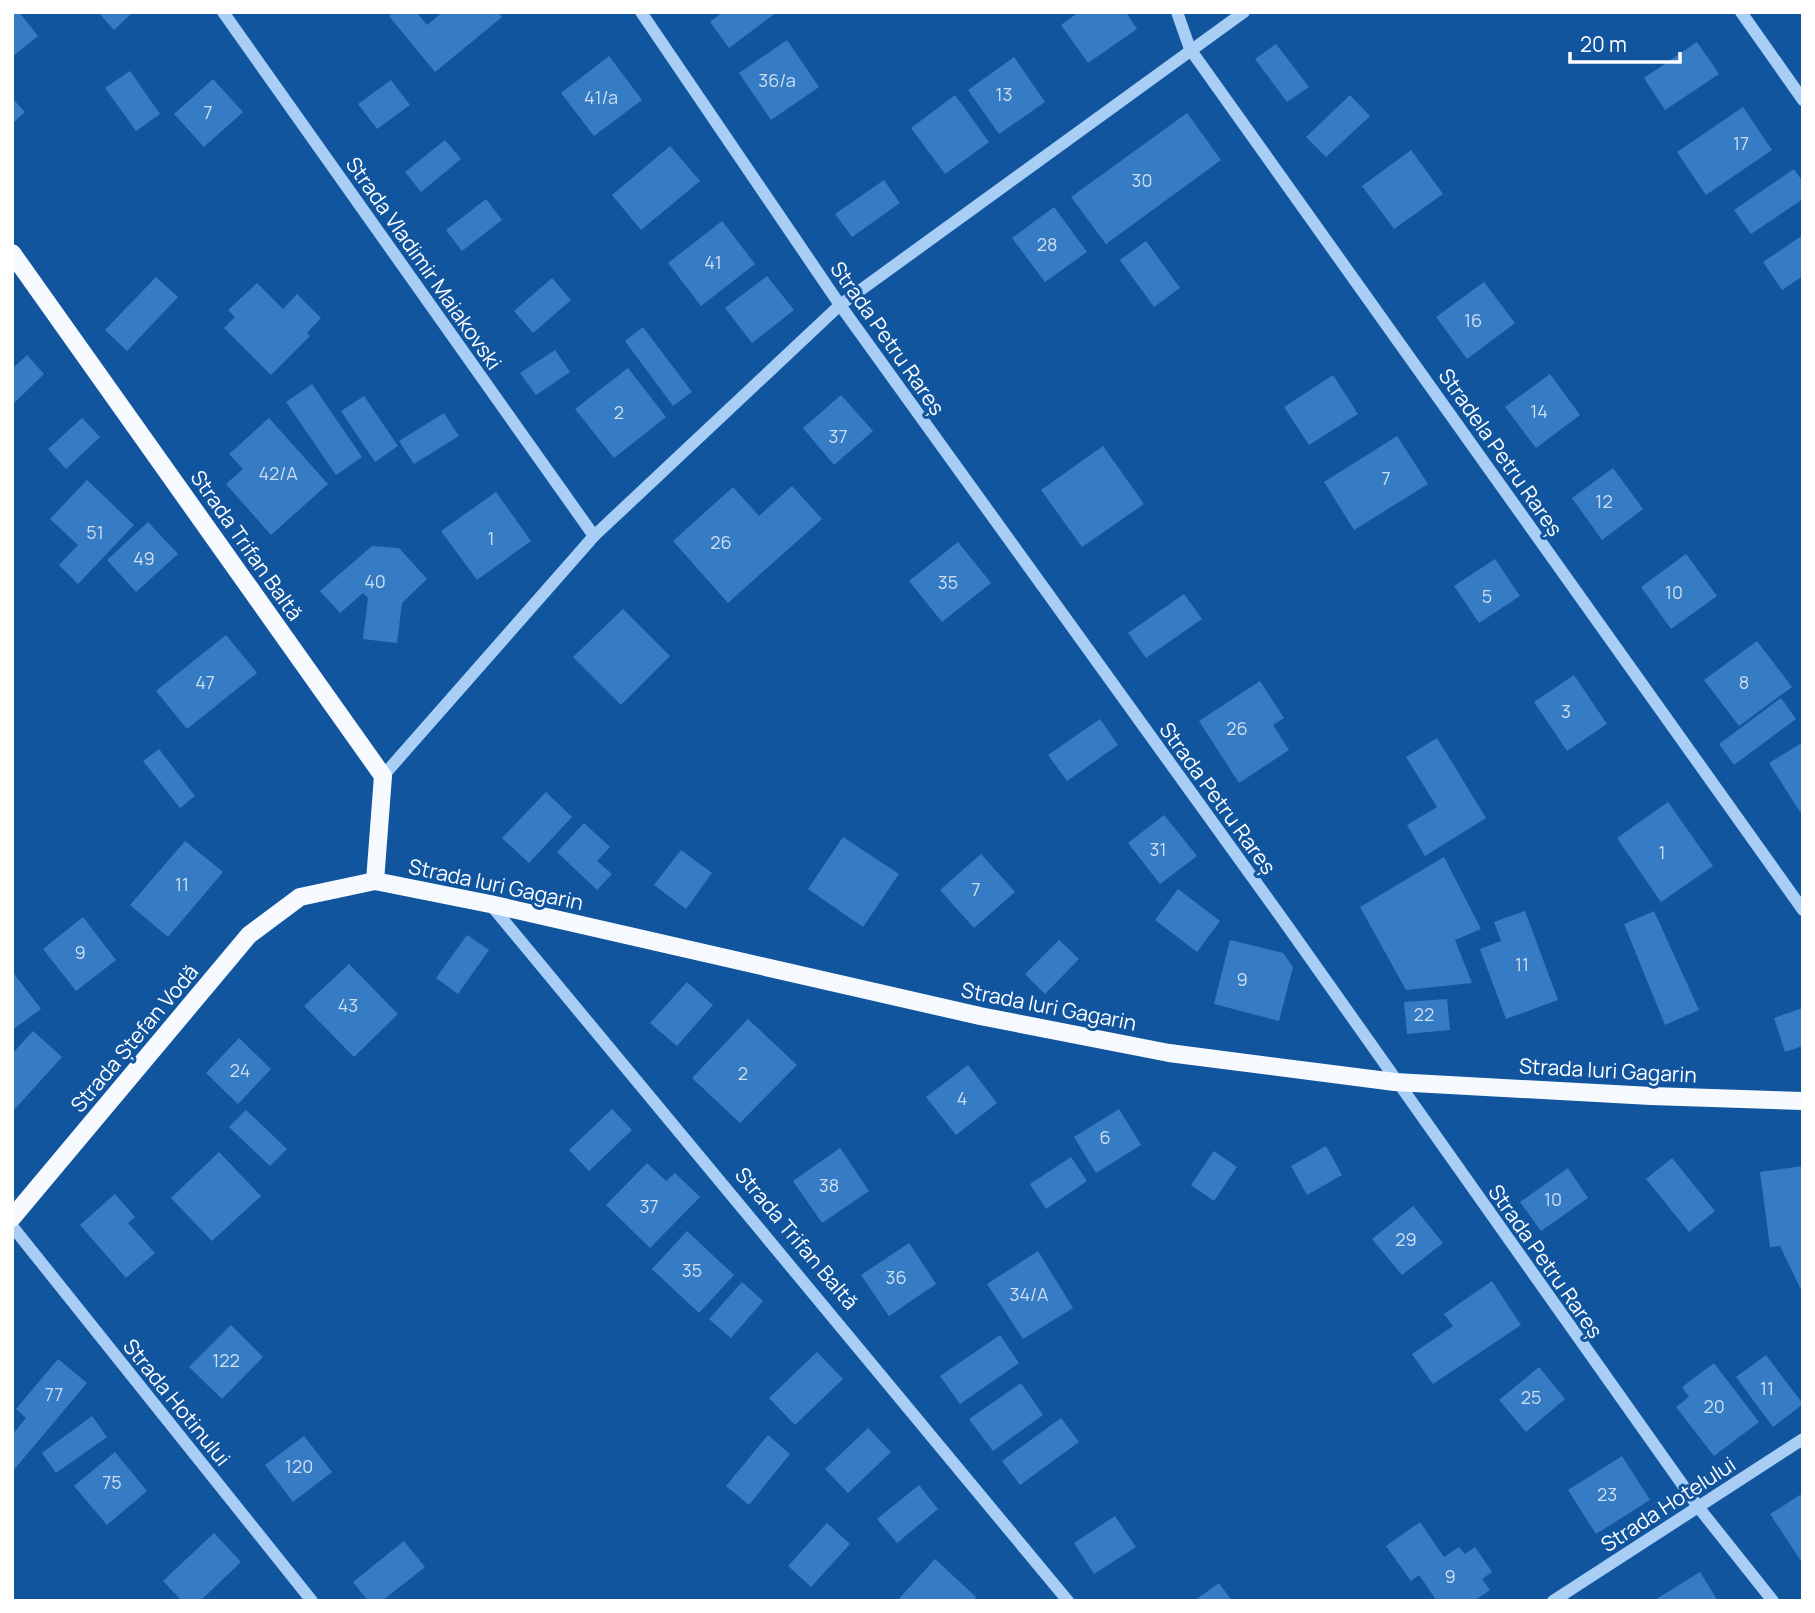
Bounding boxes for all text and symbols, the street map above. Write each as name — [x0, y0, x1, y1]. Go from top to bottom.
scale bar — [1570, 21, 1680, 65]
text: 20 m — [1580, 30, 1627, 58]
house number: 36/a — [758, 68, 796, 92]
house number: 13 — [996, 82, 1012, 106]
house number: 41/a — [584, 85, 618, 109]
house number: 7 — [203, 100, 213, 124]
house number: 17 — [1733, 131, 1749, 155]
street label: Strada Vladimir Maiakovski — [340, 151, 508, 375]
house number: 30 — [1132, 168, 1152, 192]
house number: 28 — [1037, 232, 1057, 256]
house number: 41 — [704, 250, 722, 274]
street label: Strada Petru Rareș — [824, 256, 952, 420]
house number: 16 — [1464, 308, 1482, 332]
street label: Stradela Petru Rareș — [1433, 363, 1569, 541]
house number: 14 — [1530, 399, 1548, 423]
house number: 2 — [614, 400, 624, 424]
house number: 37 — [829, 424, 848, 448]
house number: 42/A — [258, 461, 298, 485]
street label: Strada Trifan Baltă — [185, 464, 309, 626]
house number: 7 — [1381, 466, 1391, 490]
house number: 12 — [1595, 489, 1613, 513]
house number: 51 — [86, 520, 104, 544]
house number: 1 — [487, 526, 495, 550]
house number: 26 — [710, 530, 732, 554]
house number: 49 — [133, 546, 155, 570]
house number: 40 — [364, 569, 386, 593]
house number: 35 — [938, 570, 958, 594]
house number: 10 — [1665, 580, 1683, 604]
house number: 5 — [1482, 584, 1492, 608]
house number: 47 — [195, 670, 215, 694]
house number: 8 — [1739, 670, 1749, 694]
house number: 3 — [1561, 699, 1571, 723]
street label: Strada Petru Rareș — [1153, 716, 1283, 880]
house number: 26 — [1226, 716, 1248, 740]
house number: 31 — [1150, 837, 1166, 861]
house number: 1 — [1658, 840, 1666, 864]
street label: Strada Iuri Gagarin — [406, 852, 586, 916]
house number: 11 — [175, 872, 189, 896]
house number: 7 — [971, 877, 981, 901]
house number: 9 — [74, 940, 86, 964]
house number: 11 — [1515, 952, 1529, 976]
street label: Strada Ștefan Vodă — [64, 958, 204, 1118]
house number: 9 — [1236, 967, 1248, 991]
street label: Strada Iuri Gagarin — [959, 975, 1139, 1037]
house number: 43 — [338, 993, 358, 1017]
house number: 22 — [1414, 1002, 1434, 1026]
street label: Strada Iuri Gagarin — [1518, 1051, 1698, 1089]
house number: 24 — [230, 1058, 250, 1082]
house number: 2 — [738, 1061, 748, 1085]
house number: 4 — [957, 1086, 967, 1110]
house number: 6 — [1099, 1125, 1111, 1149]
street label: Strada Trifan Baltă — [729, 1161, 865, 1315]
house number: 38 — [819, 1173, 839, 1197]
street label: Strada Petru Rareș — [1482, 1179, 1610, 1343]
house number: 10 — [1544, 1187, 1562, 1211]
house number: 37 — [640, 1194, 659, 1218]
house number: 29 — [1395, 1227, 1417, 1251]
house number: 35 — [682, 1258, 702, 1282]
house number: 36 — [885, 1265, 907, 1289]
house number: 34/A — [1010, 1282, 1049, 1306]
street label: Strada Hotinului — [117, 1333, 237, 1471]
house number: 122 — [212, 1348, 240, 1372]
house number: 11 — [1760, 1376, 1774, 1400]
house number: 77 — [45, 1382, 63, 1406]
house number: 25 — [1521, 1385, 1541, 1409]
house number: 20 — [1703, 1394, 1725, 1418]
street label: Strada Hotelului — [1595, 1450, 1741, 1558]
house number: 120 — [285, 1454, 313, 1478]
house number: 75 — [102, 1470, 122, 1494]
house number: 23 — [1597, 1482, 1617, 1506]
house number: 9 — [1444, 1564, 1456, 1588]

